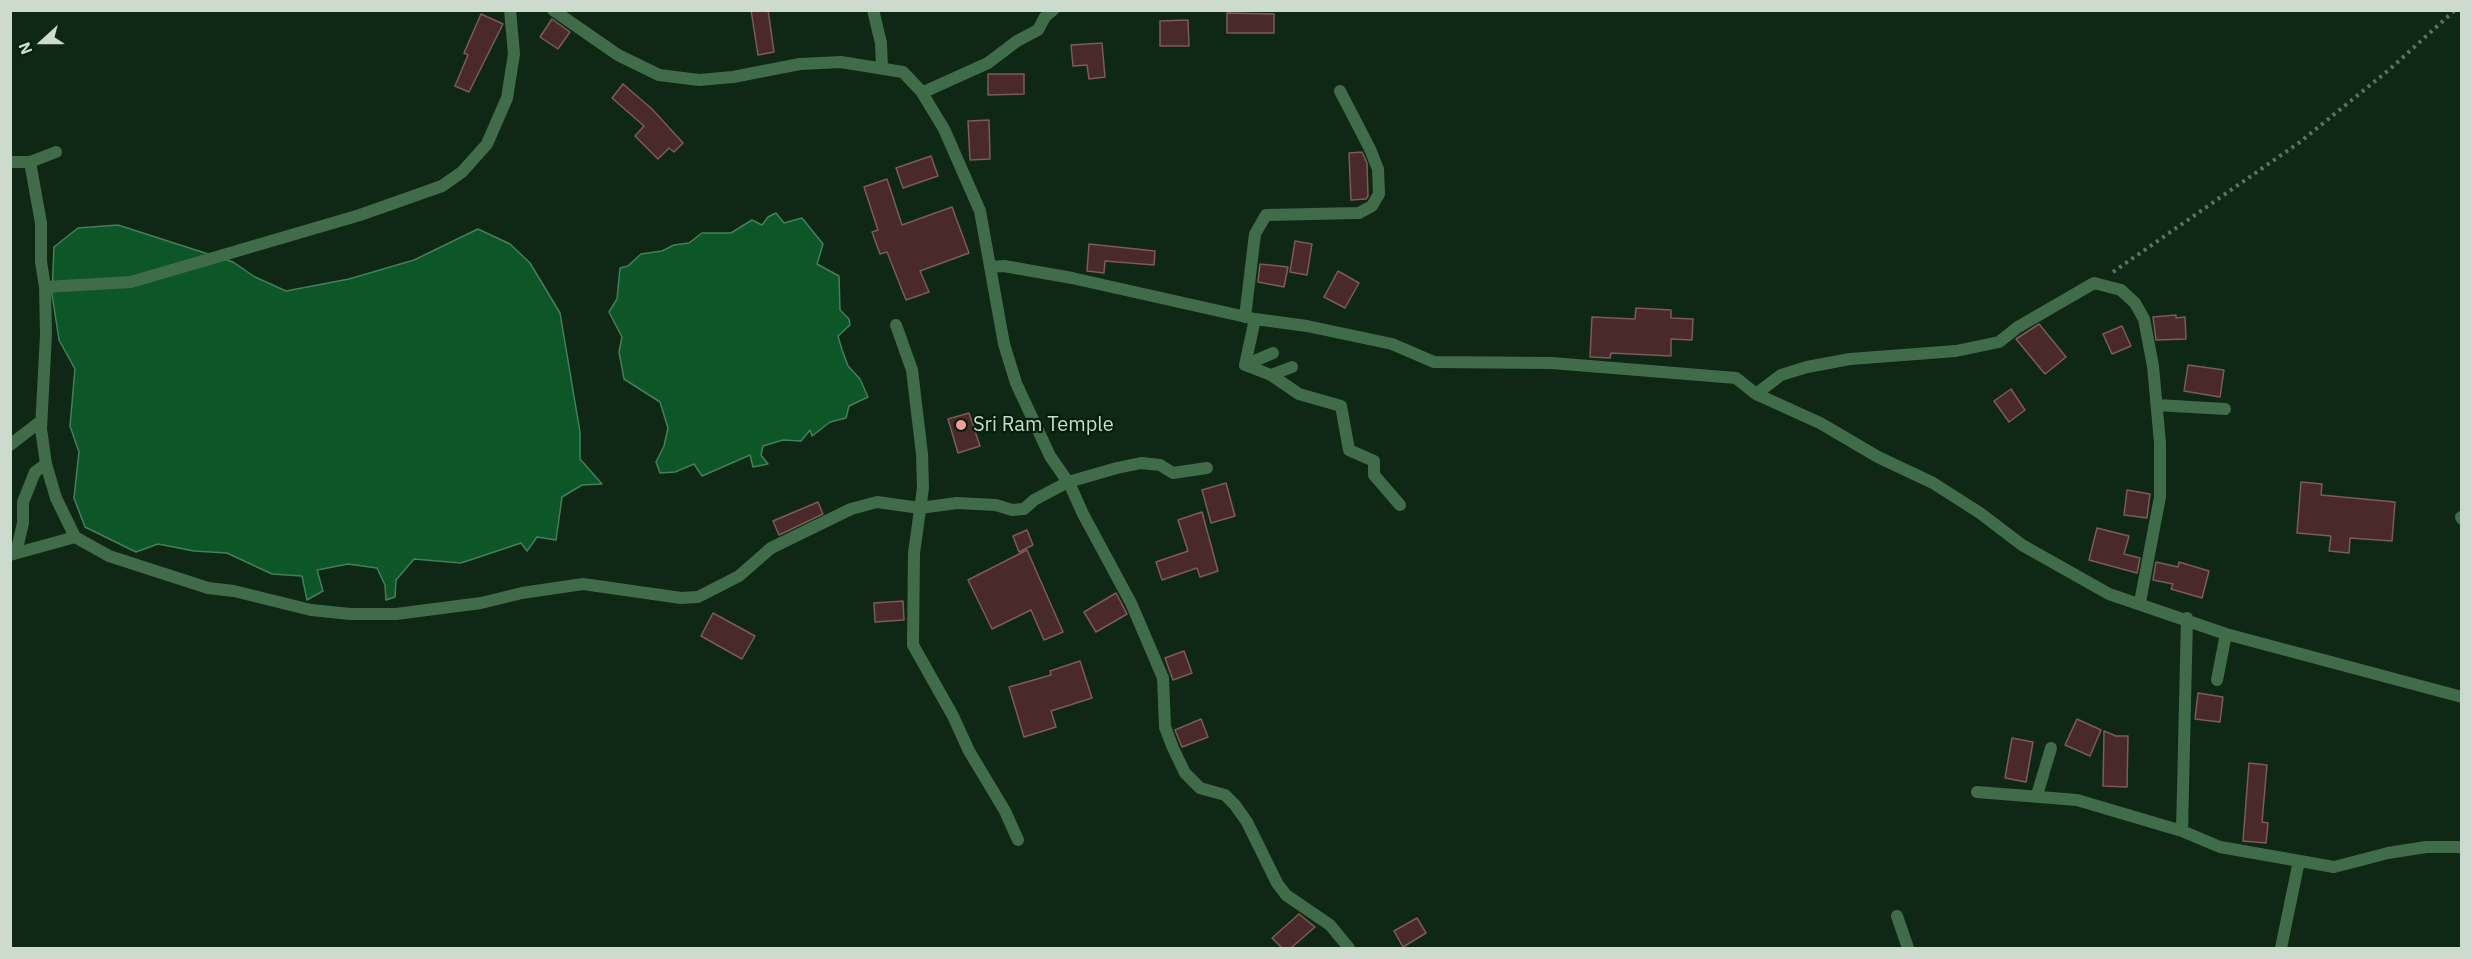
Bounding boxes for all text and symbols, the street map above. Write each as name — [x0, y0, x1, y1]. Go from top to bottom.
north arrow — [12, 12, 72, 72]
text: N — [14, 39, 37, 57]
place label: Sri Ram Temple — [973, 413, 1114, 437]
marker: Sri Ram Temple — [954, 418, 968, 432]

